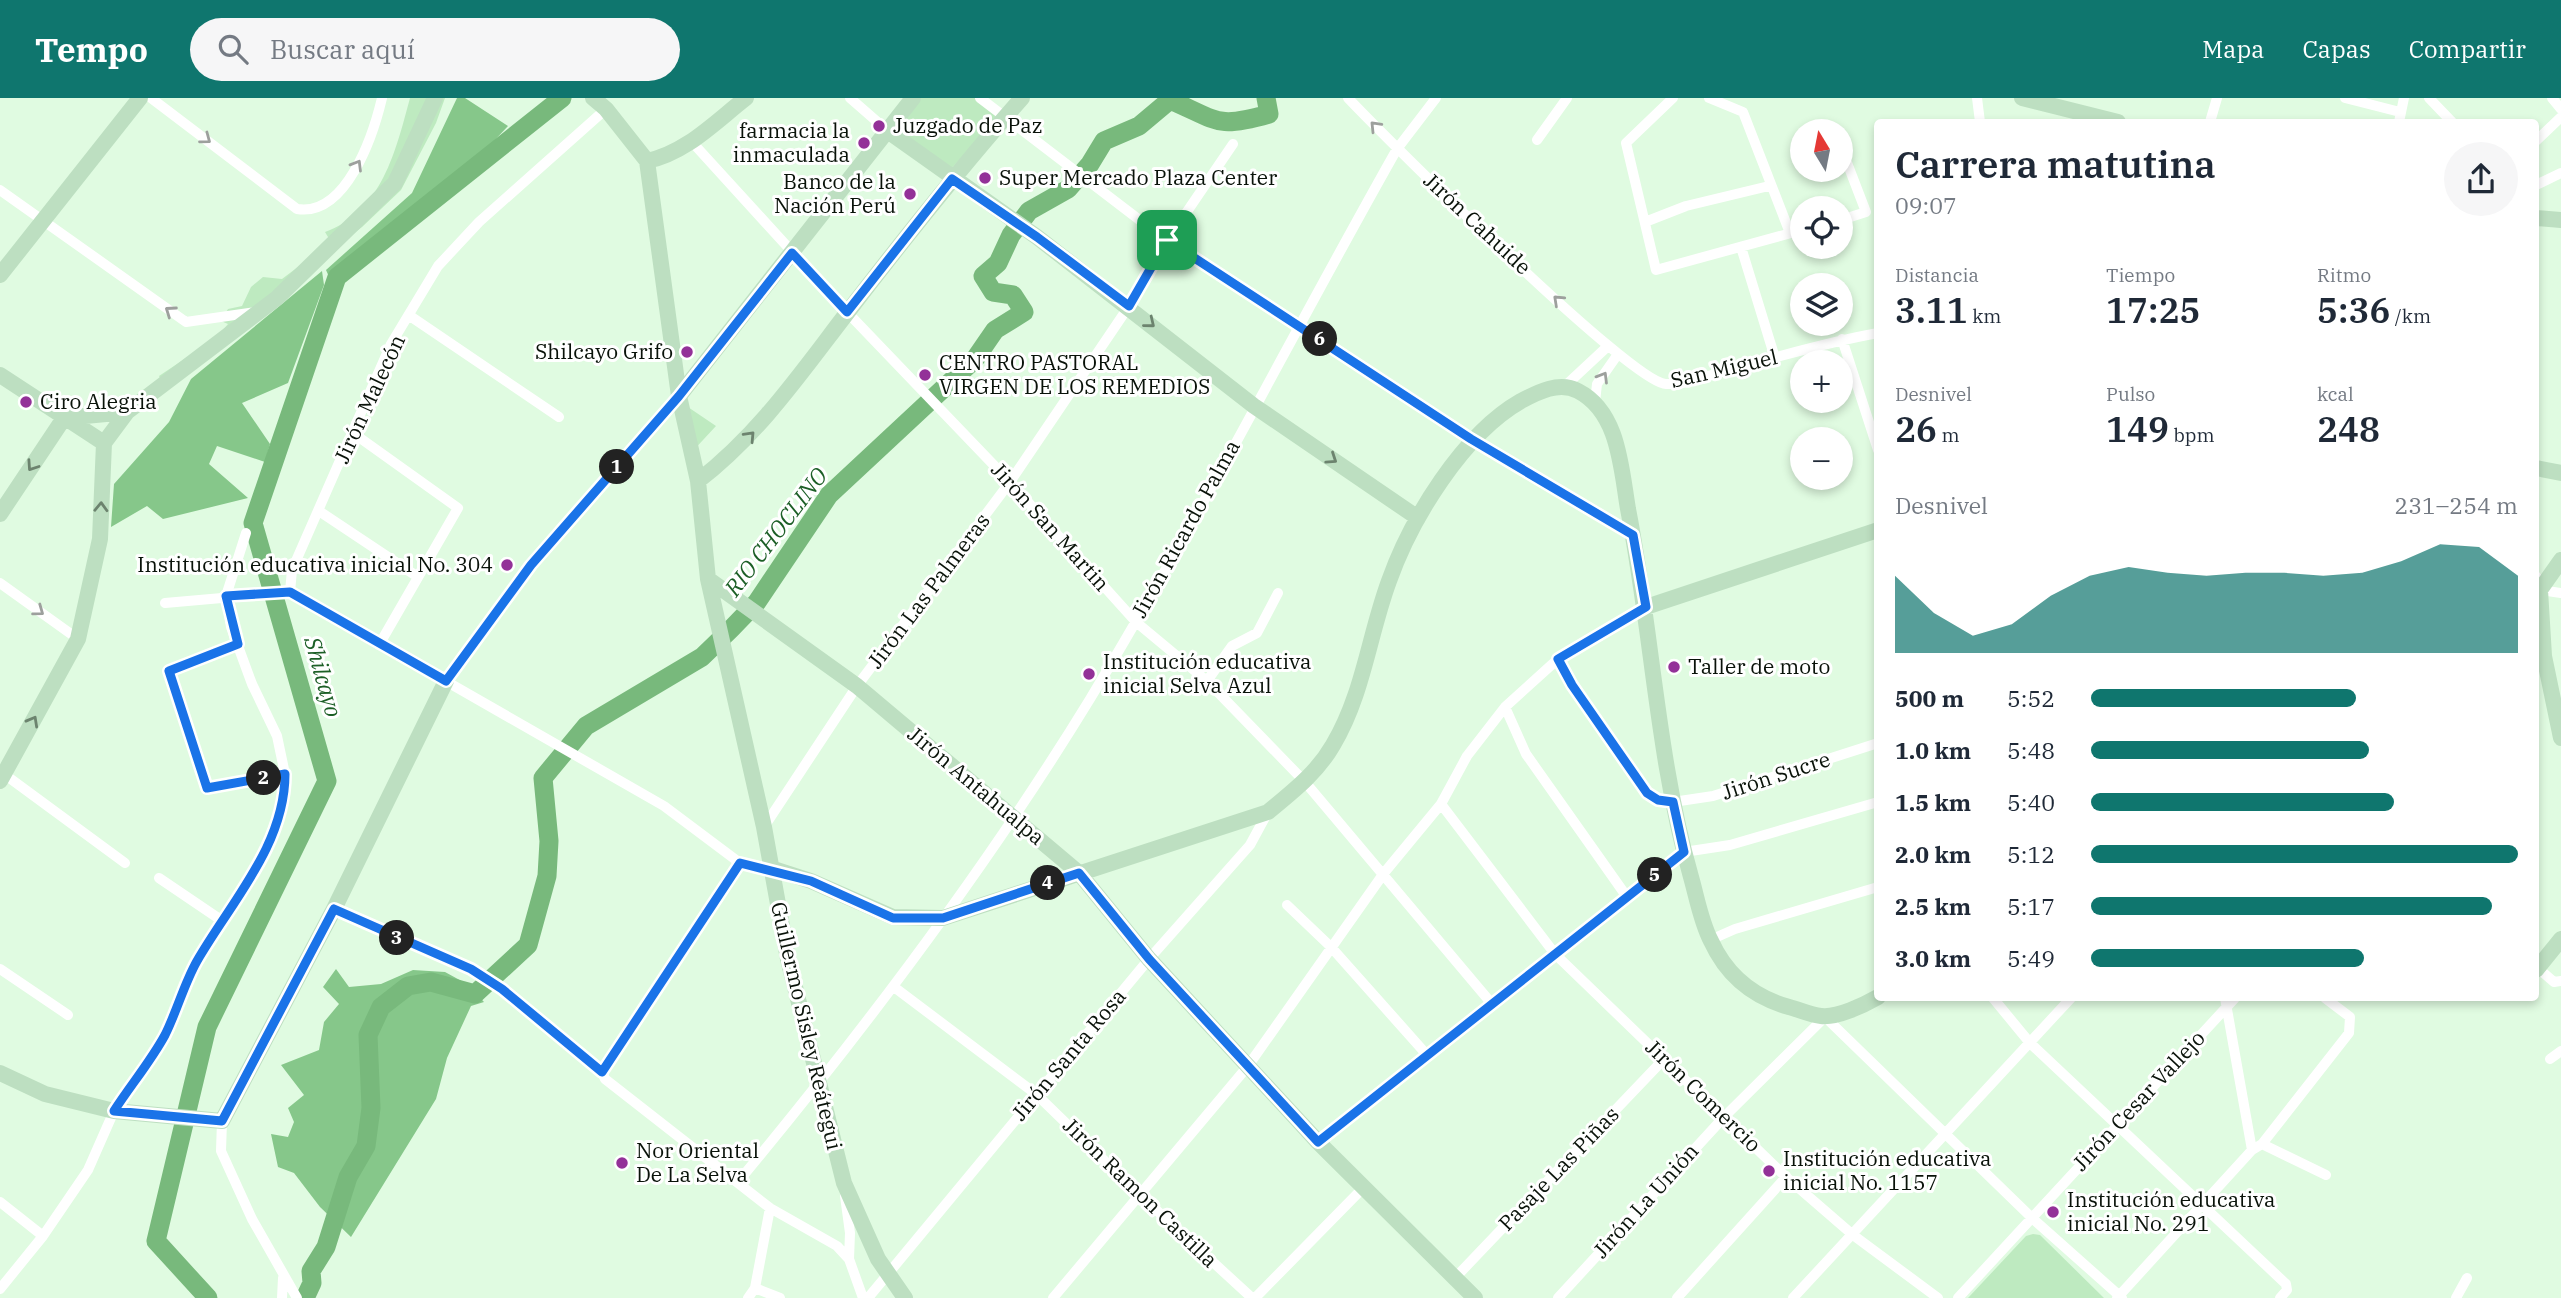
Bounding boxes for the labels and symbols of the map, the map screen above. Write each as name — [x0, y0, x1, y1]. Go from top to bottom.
place label: Juzgado de Paz — [893, 111, 1042, 139]
place label: farmacia la inmaculada — [733, 116, 850, 168]
marker: Juzgado de Paz — [871, 118, 887, 134]
north arrow — [1790, 119, 1853, 182]
one-way arrow — [1371, 122, 1384, 135]
one-way arrow — [198, 131, 210, 144]
marker: farmacia la inmaculada — [856, 135, 872, 151]
one-way arrow — [348, 160, 361, 173]
place label: Super Mercado Plaza Center — [999, 163, 1278, 191]
street label: Jirón Cahuide — [1418, 166, 1537, 280]
place label: Banco de la Nación Perú — [774, 167, 896, 219]
marker: Super Mercado Plaza Center — [977, 170, 993, 186]
marker: Banco de la Nación Perú — [902, 186, 918, 202]
pin — [1137, 210, 1197, 270]
one-way arrow — [1553, 295, 1566, 308]
one-way arrow — [165, 307, 178, 319]
one-way arrow — [1142, 315, 1155, 327]
pin: 6 — [1302, 322, 1338, 356]
street label: Jirón Malecón — [327, 330, 411, 467]
place label: Shilcayo Grifo — [535, 337, 673, 365]
street label: San Miguel — [1668, 342, 1780, 394]
marker: Shilcayo Grifo — [679, 344, 695, 360]
place label: CENTRO PASTORAL VIRGEN DE LOS REMEDIOS — [939, 348, 1210, 400]
marker: CENTRO PASTORAL VIRGEN DE LOS REMEDIOS — [917, 367, 933, 383]
one-way arrow — [1594, 371, 1607, 384]
place label: Ciro Alegria — [40, 387, 157, 415]
marker: Ciro Alegria — [18, 394, 34, 410]
one-way arrow — [741, 431, 754, 444]
street label: Jirón Ricardo Palma — [1125, 434, 1246, 623]
pin: 1 — [600, 450, 634, 484]
one-way arrow — [1324, 451, 1337, 463]
street label: Jirón San Martin — [985, 456, 1116, 597]
one-way arrow — [27, 459, 40, 472]
water label: RIO CHOCLINO — [717, 461, 834, 602]
one-way arrow — [93, 502, 108, 513]
street label: Jirón Las Palmeras — [861, 507, 996, 674]
place label: Institución educativa inicial No. 304 — [137, 550, 493, 578]
marker: Institución educativa inicial No. 304 — [499, 557, 515, 573]
one-way arrow — [31, 603, 44, 616]
water label: Shilcayo — [298, 632, 350, 720]
place label: Institución educativa inicial Selva Azul — [1103, 647, 1312, 699]
place label: Taller de moto — [1688, 652, 1830, 680]
marker: Taller de moto — [1666, 659, 1682, 675]
marker: Institución educativa inicial Selva Azul — [1081, 666, 1097, 682]
one-way arrow — [25, 716, 38, 728]
street label: Jirón Antahualpa — [902, 720, 1051, 851]
street label: Jirón Sucre — [1718, 744, 1833, 806]
pin: 2 — [246, 760, 282, 796]
pin: 5 — [1638, 858, 1672, 892]
pin: 4 — [1030, 866, 1066, 900]
street label: Guillermo Sisley Reátegui — [765, 899, 849, 1152]
pin: 3 — [380, 920, 414, 956]
street label: Jirón Santa Rosa — [1005, 983, 1132, 1126]
street label: Jirón Cesar Vallejo — [2066, 1024, 2211, 1177]
street label: Jirón Comercio — [1640, 1033, 1768, 1158]
street label: Pasaje Las Piñas — [1492, 1100, 1625, 1236]
street label: Jirón Ramon Castilla — [1057, 1111, 1224, 1273]
place label: Nor Oriental De La Selva — [636, 1136, 759, 1188]
street label: Jirón La Unión — [1586, 1137, 1704, 1264]
place label: Institución educativa inicial No. 1157 — [1783, 1144, 1992, 1196]
marker: Nor Oriental De La Selva — [614, 1155, 630, 1171]
marker: Institución educativa inicial No. 1157 — [1761, 1163, 1777, 1179]
place label: Institución educativa inicial No. 291 — [2067, 1185, 2276, 1237]
marker: Institución educativa inicial No. 291 — [2045, 1204, 2061, 1220]

